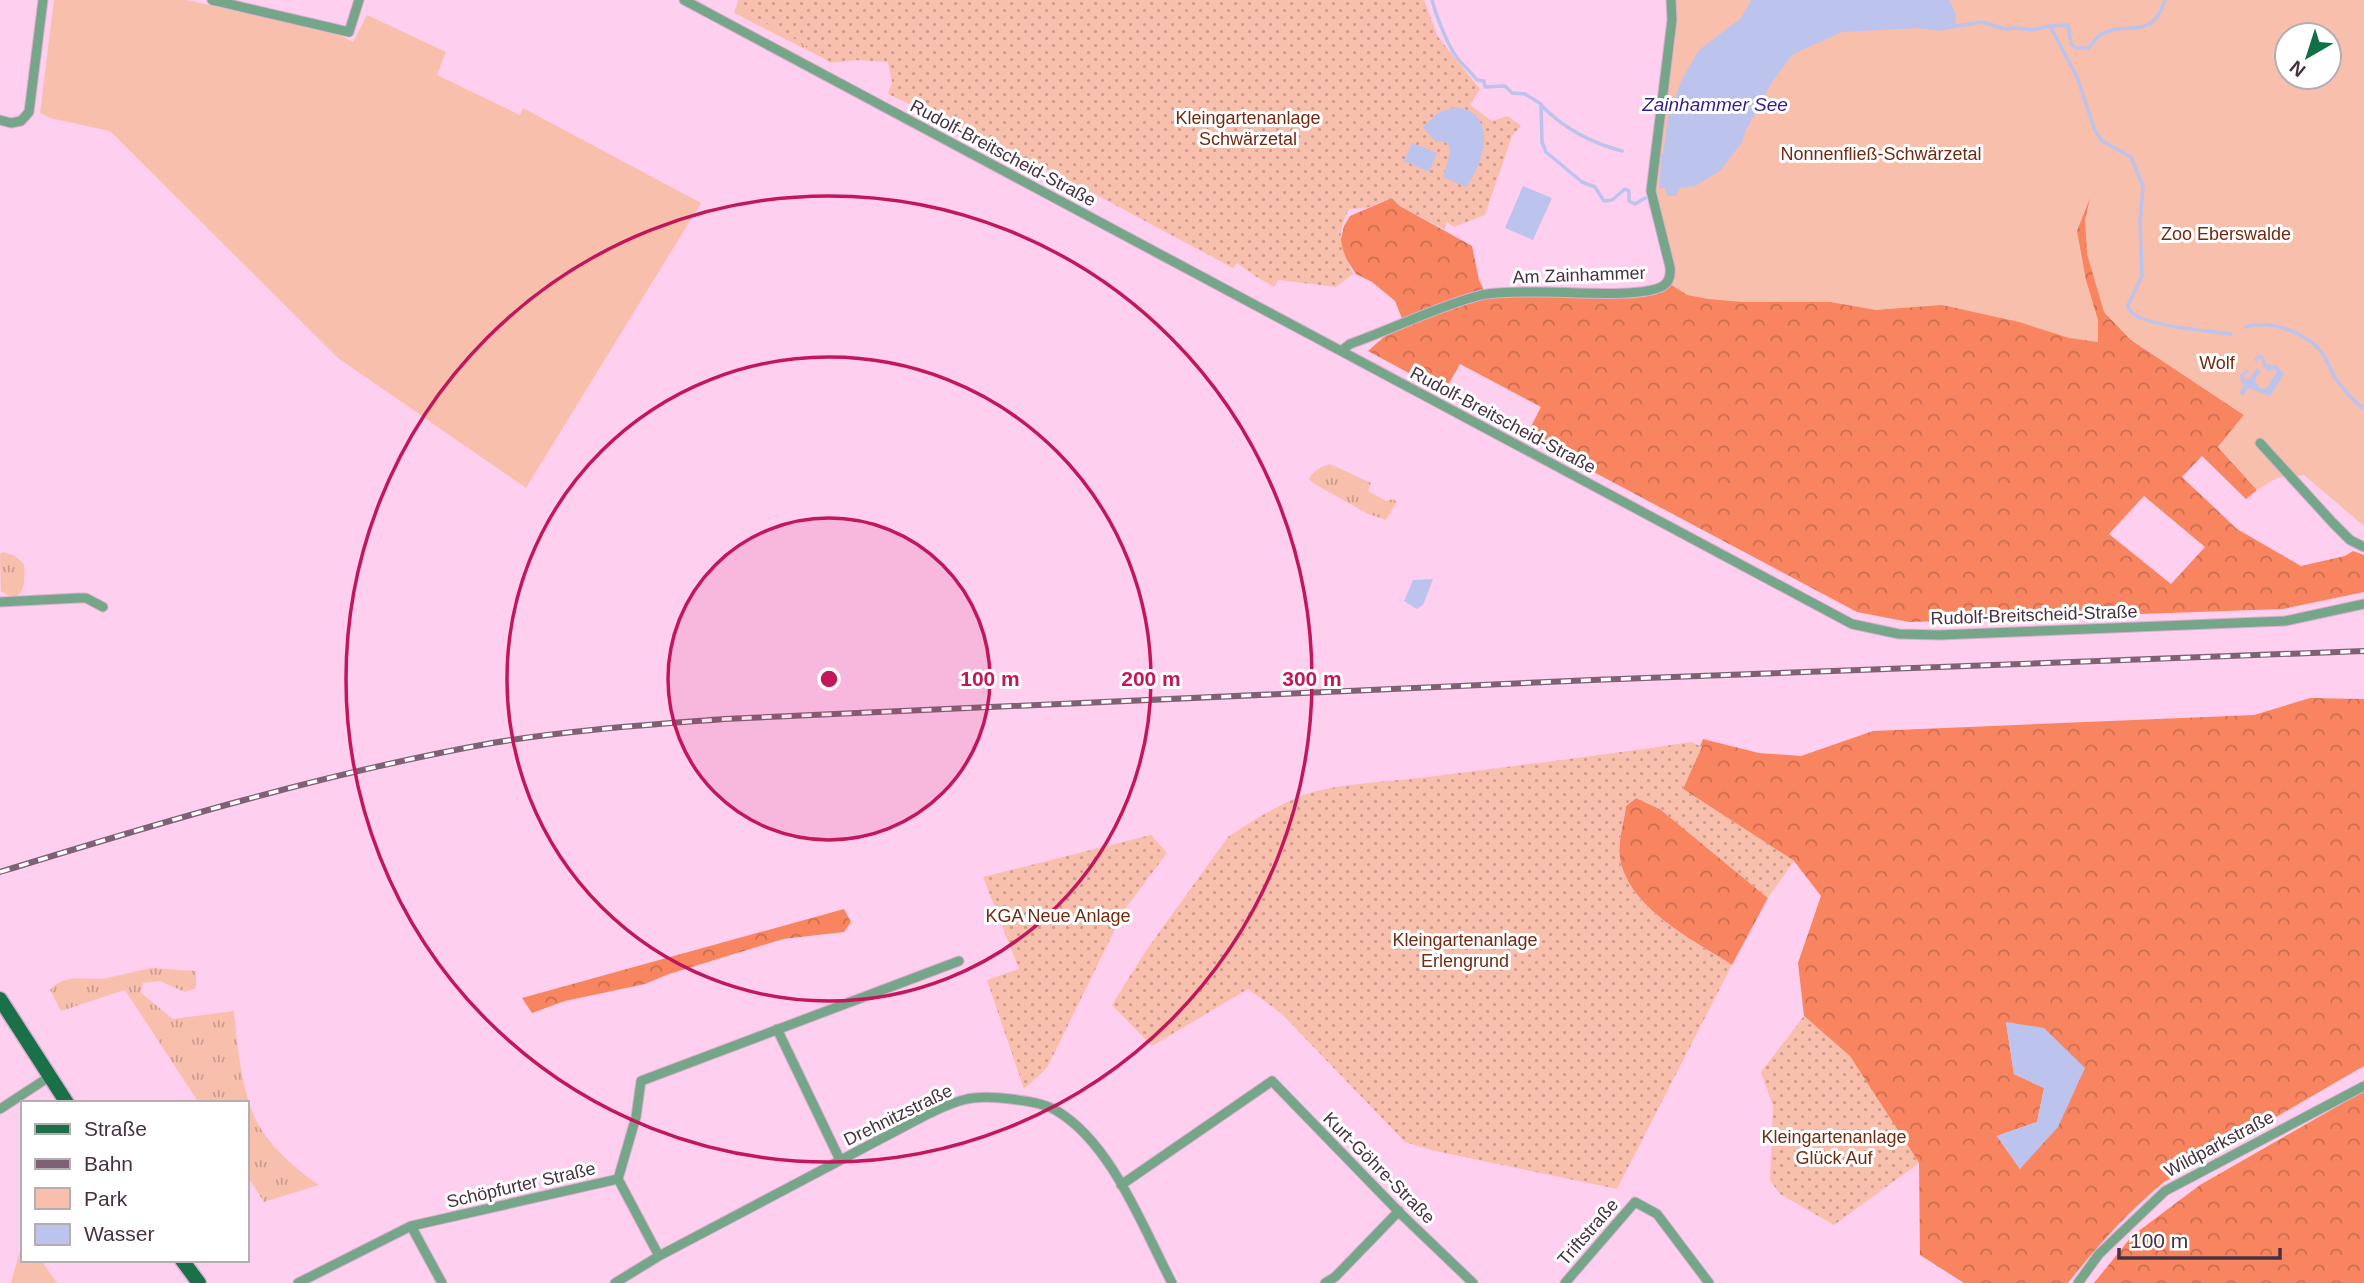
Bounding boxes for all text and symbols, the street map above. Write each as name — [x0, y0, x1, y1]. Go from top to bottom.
north arrow — [2273, 21, 2343, 91]
text: N — [2286, 56, 2310, 81]
water label: Zainhammer See — [1641, 94, 1788, 115]
street label: Rudolf-Breitscheid-Straße — [907, 96, 1099, 210]
park label: Kleingartenanlage Schwärzetal — [1175, 108, 1321, 149]
park label: Nonnenfließ-Schwärzetal — [1780, 144, 1982, 164]
park label: Zoo Eberswalde — [2161, 224, 2291, 244]
street label: Am Zainhammer — [1512, 263, 1646, 287]
park label: Wolf — [2199, 353, 2236, 373]
street label: Rudolf-Breitscheid-Straße — [1407, 363, 1599, 477]
street label: Rudolf-Breitscheid-Straße — [1930, 601, 2138, 629]
centre of rings — [817, 667, 841, 691]
text: 100 m — [960, 667, 1020, 690]
text: 200 m — [1121, 667, 1181, 690]
text: 300 m — [1282, 667, 1342, 690]
park label: KGA Neue Anlage — [985, 906, 1131, 926]
park label: Kleingartenanlage Erlengrund — [1392, 930, 1538, 971]
street label: Drehnitzstraße — [841, 1080, 955, 1150]
legend — [21, 1101, 248, 1262]
street label: Wildparkstraße — [2161, 1107, 2277, 1181]
street label: Kurt-Göhre-Straße — [1319, 1108, 1439, 1228]
text: Straße — [84, 1117, 147, 1140]
park label: Kleingartenanlage Glück Auf — [1761, 1127, 1907, 1168]
text: Bahn — [84, 1152, 133, 1175]
street label: Schöpfurter Straße — [445, 1158, 597, 1212]
text: Park — [84, 1187, 128, 1210]
street label: Triftstraße — [1554, 1195, 1622, 1269]
scale bar — [2119, 1216, 2280, 1260]
text: Wasser — [84, 1222, 154, 1245]
text: 100 m — [2130, 1229, 2188, 1252]

